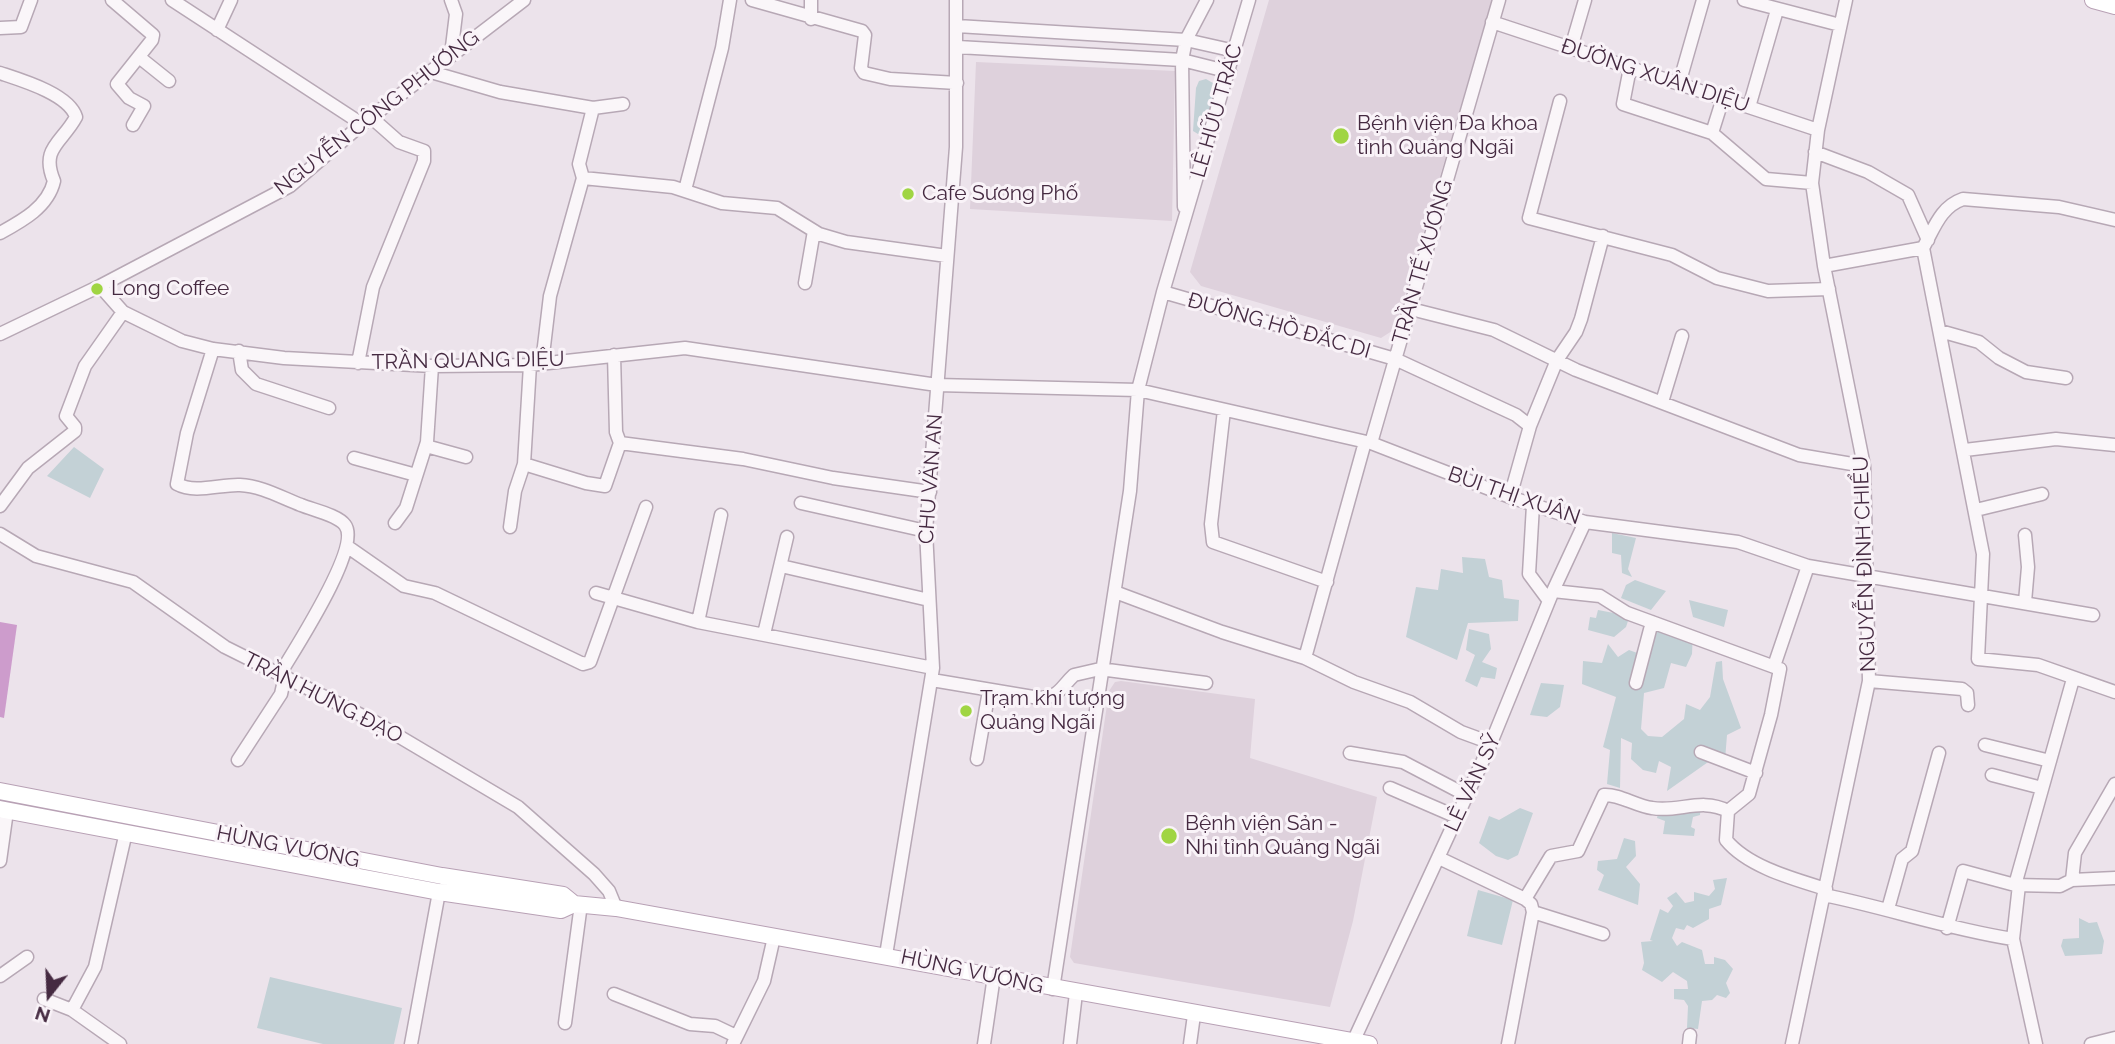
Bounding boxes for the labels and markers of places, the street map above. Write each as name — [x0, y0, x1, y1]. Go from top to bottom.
place label: Bệnh viện Đa khoa tỉnh Quảng Ngãi — [1357, 111, 1538, 161]
marker: Bệnh viện Đa khoa tỉnh Quảng Ngãi — [1331, 126, 1351, 146]
place label: Cafe Sương Phố — [922, 181, 1078, 207]
marker: Cafe Sương Phố — [900, 186, 916, 202]
place label: Long Coffee — [111, 276, 229, 302]
marker: Long Coffee — [89, 281, 105, 297]
place label: Trạm khí tượng Quảng Ngãi — [980, 686, 1125, 736]
marker: Trạm khí tượng Quảng Ngãi — [958, 703, 974, 719]
place label: Bệnh viện Sản - Nhi tỉnh Quảng Ngãi — [1185, 811, 1380, 861]
marker: Bệnh viện Sản - Nhi tỉnh Quảng Ngãi — [1159, 826, 1179, 846]

